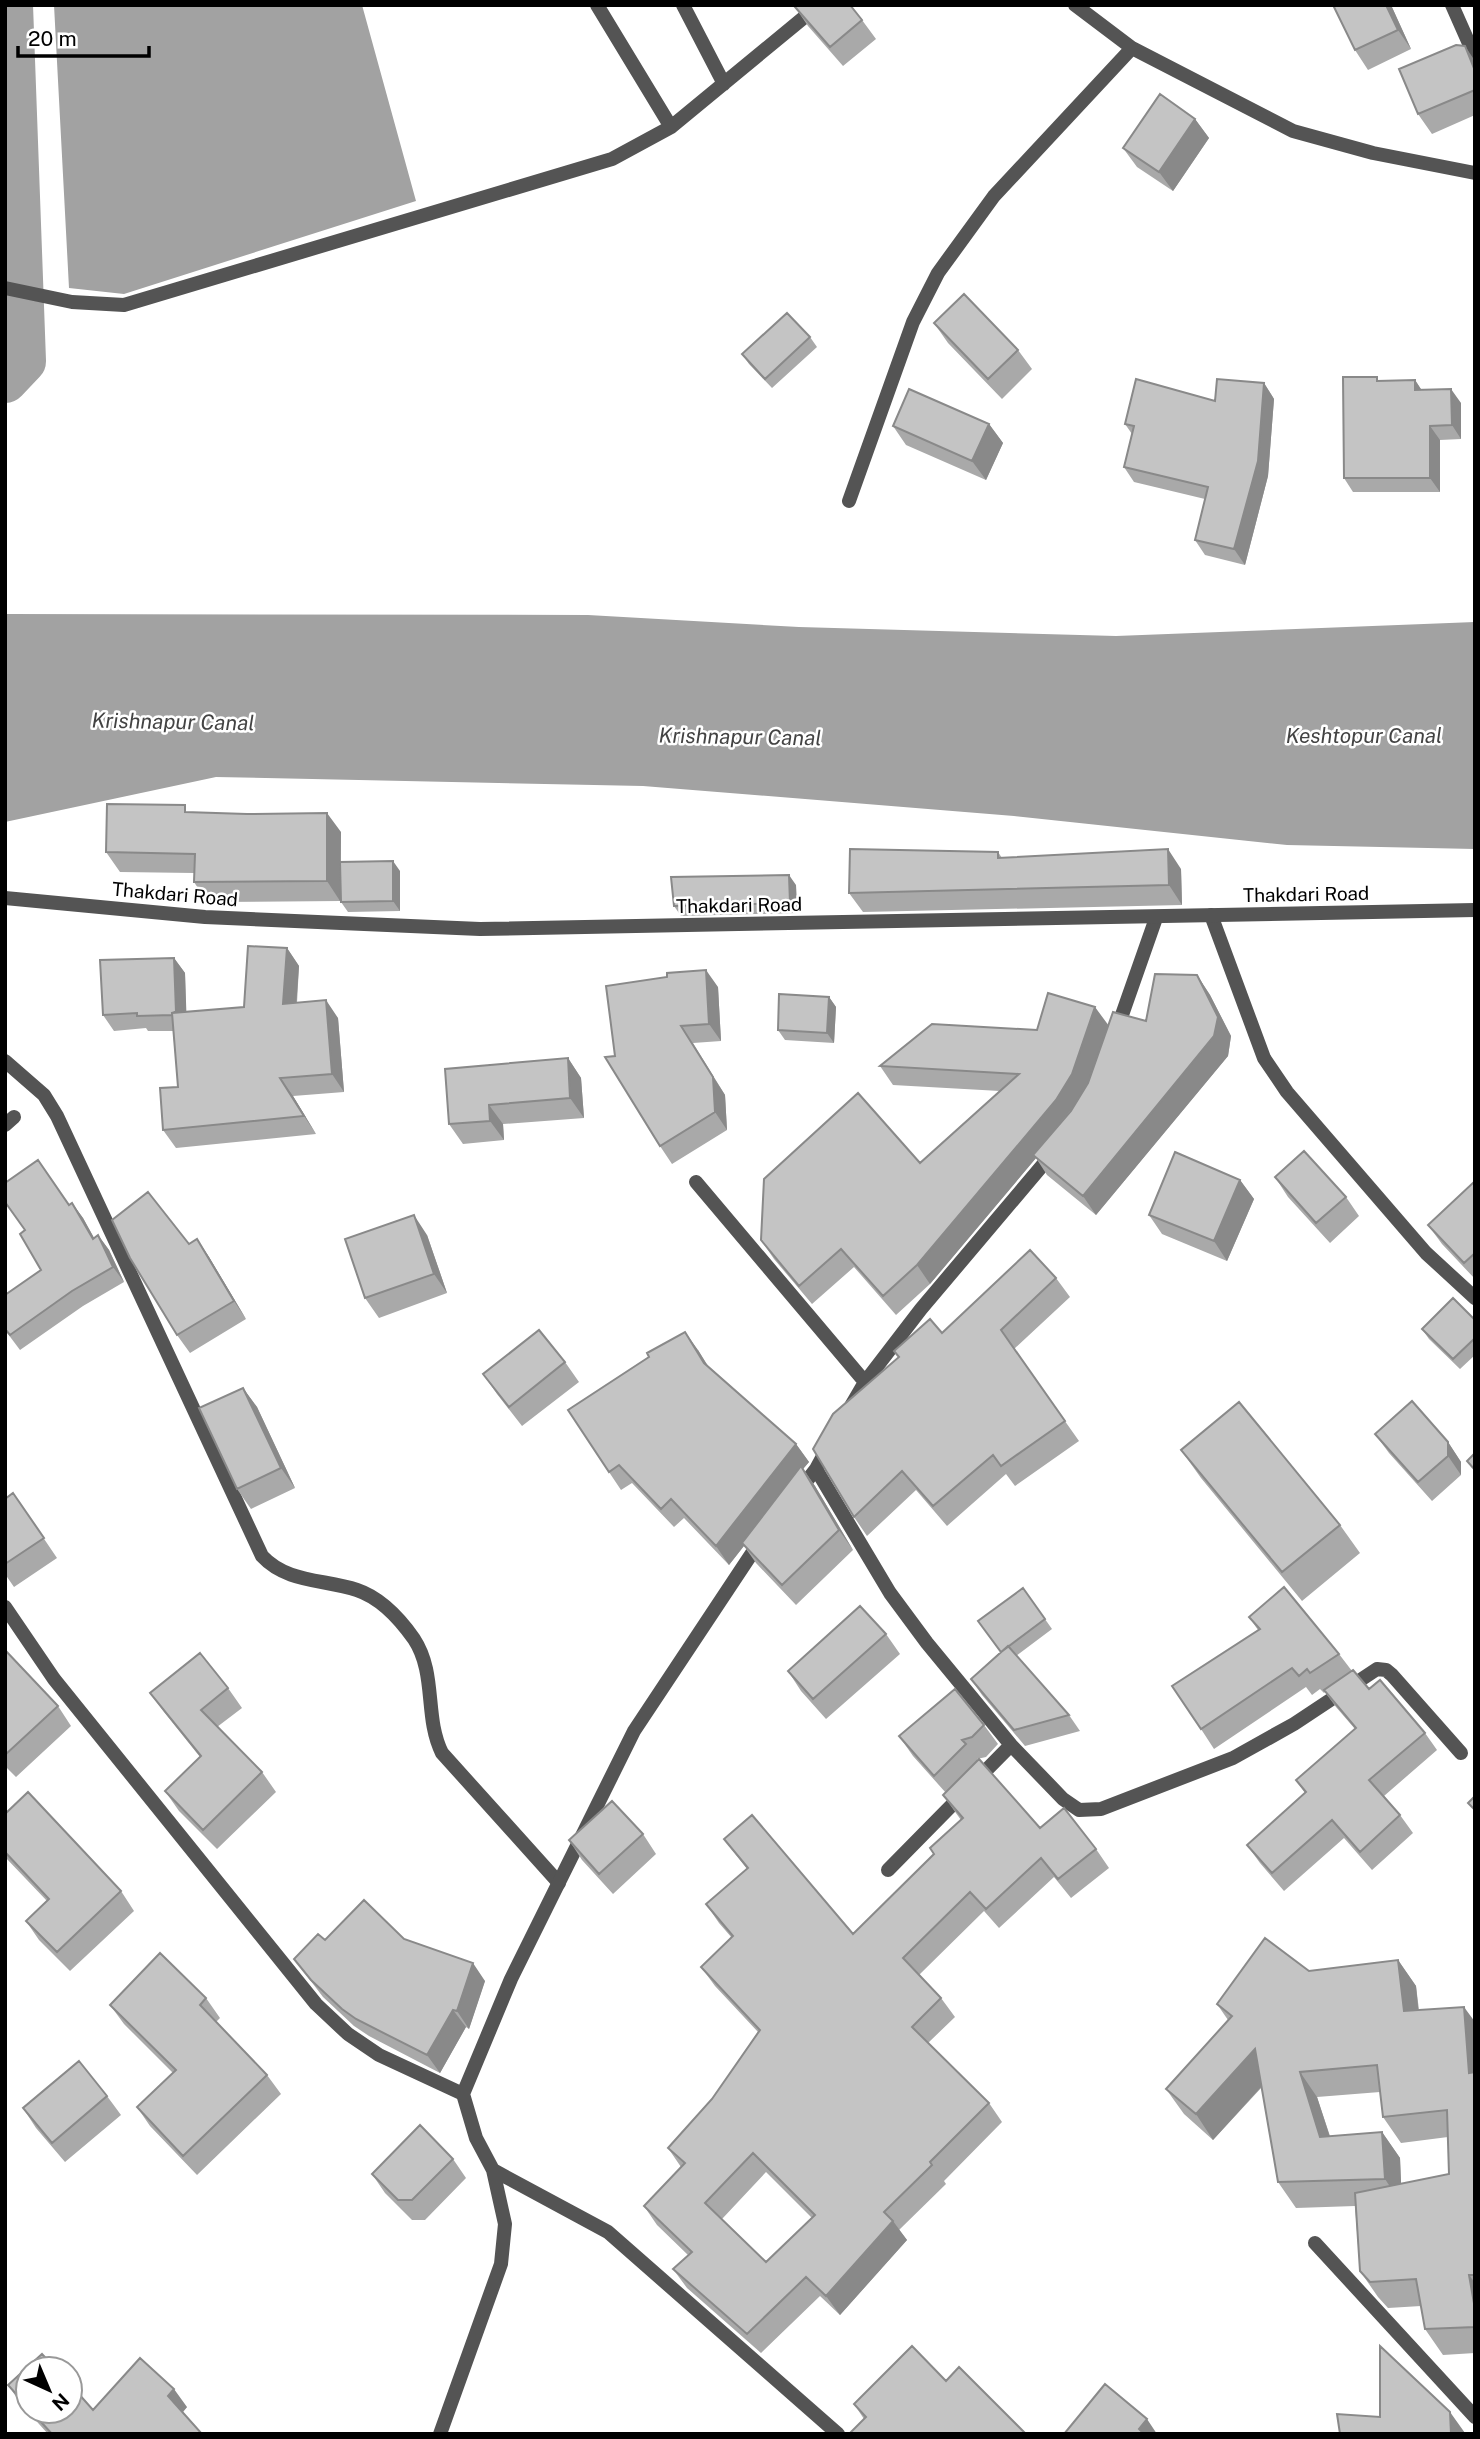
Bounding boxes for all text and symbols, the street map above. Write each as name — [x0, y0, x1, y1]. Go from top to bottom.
scale bar — [18, 14, 149, 58]
text: 20 m — [28, 26, 77, 51]
water label: Krishnapur Canal — [91, 708, 255, 735]
water label: Krishnapur Canal — [658, 723, 822, 750]
water label: Keshtopur Canal — [1286, 723, 1442, 748]
street label: Thakdari Road — [111, 878, 239, 910]
street label: Thakdari Road — [1243, 882, 1369, 906]
street label: Thakdari Road — [676, 893, 802, 917]
north arrow — [14, 2355, 84, 2425]
text: N — [48, 2389, 74, 2415]

